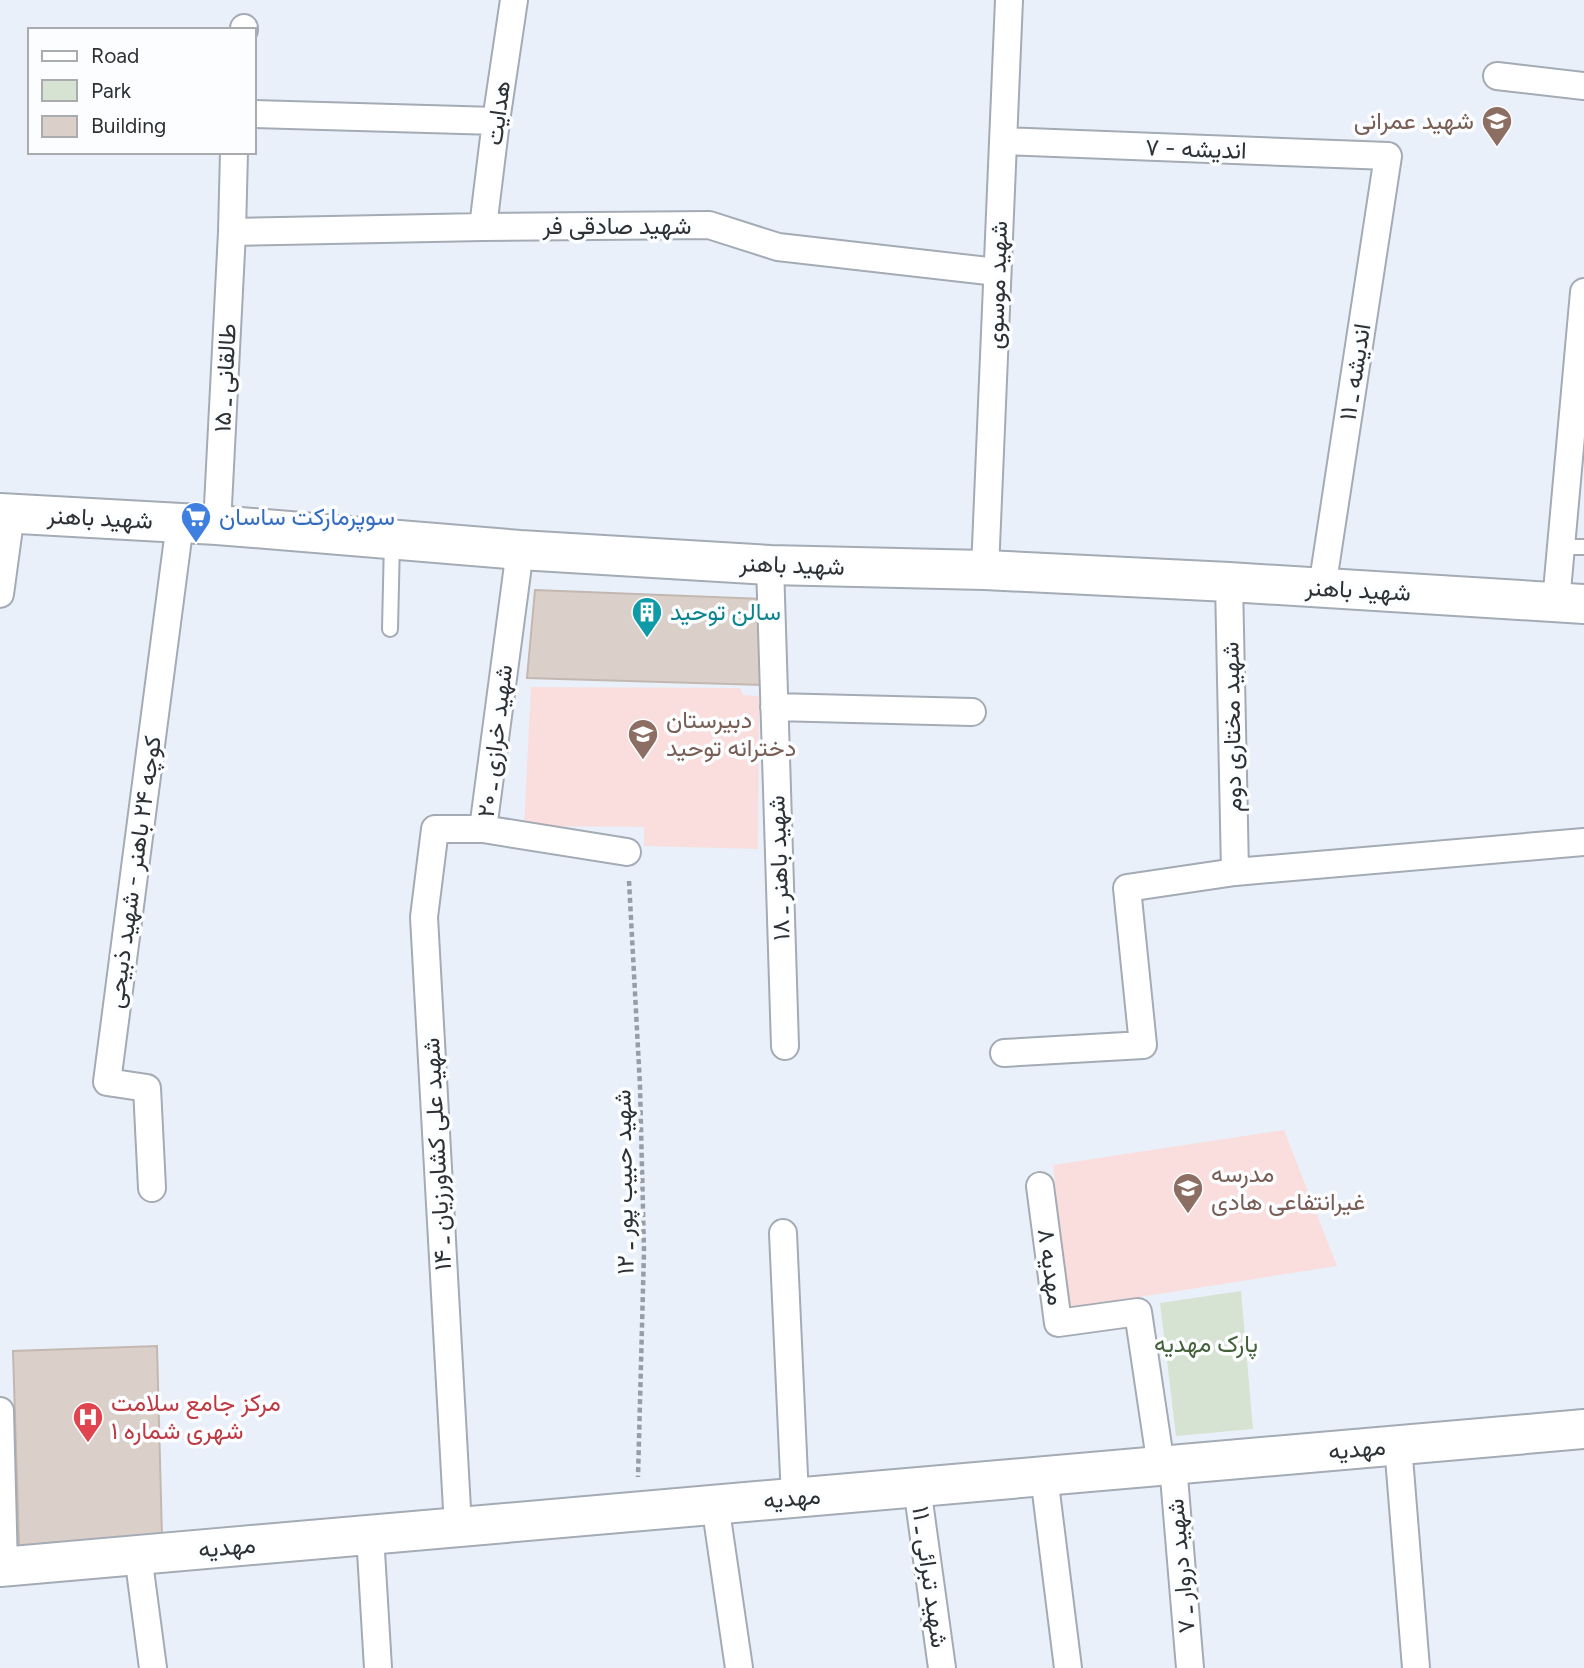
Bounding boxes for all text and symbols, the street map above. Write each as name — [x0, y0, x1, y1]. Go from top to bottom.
legend — [28, 28, 256, 154]
text: Road — [91, 43, 139, 68]
text: Park — [91, 78, 132, 103]
street label: هدایت — [479, 79, 516, 147]
school or university icon: شهید عمرانی — [1480, 104, 1514, 148]
place label: شهید عمرانی — [1354, 106, 1474, 136]
text: Building — [91, 113, 166, 138]
street label: اندیشه - ۷ — [1145, 132, 1247, 165]
street label: شهید صادقی فر — [542, 211, 691, 241]
street label: شهید موسوی — [980, 220, 1014, 350]
street label: اندیشه ـ ۱۱ — [1333, 321, 1376, 422]
street label: طالقانی ـ ۱۵ — [207, 323, 242, 433]
street label: شهید باهنر — [45, 500, 154, 536]
supermarket icon: سوپرمارکت ساسان — [179, 500, 213, 544]
place label: سوپرمارکت ساسان — [219, 502, 395, 533]
street label: شهید باهنر — [738, 548, 845, 582]
street label: شهید باهنر — [1303, 572, 1412, 608]
building icon: سالن توحید — [630, 595, 664, 639]
place label: سالن توحید — [670, 597, 781, 627]
street label: شهید مختاری دوم — [1216, 642, 1249, 812]
street label: شهید خرازی ـ ۲۰ — [471, 663, 519, 819]
place label: دبیرستان دخترانه توحید — [666, 705, 796, 763]
school or university icon: دبیرستان دخترانه توحید — [626, 717, 660, 761]
street label: کوچه ۲۴ باهنر - شهید ذبیحی — [100, 734, 169, 1010]
street label: شهید باهنر ـ ۱۸ — [761, 795, 797, 941]
street label: شهید علی کشاورزیان ـ ۱۴ — [416, 1037, 458, 1271]
street label: شهید حبیب پور ـ ۱۲ — [607, 1089, 642, 1275]
place label: مدرسه غیرانتفاعی هادی — [1211, 1159, 1365, 1217]
school or university icon: مدرسه غیرانتفاعی هادی — [1171, 1171, 1205, 1215]
street label: مهدیه ۸ — [1031, 1227, 1071, 1307]
park label: پارک مهدیه — [1154, 1329, 1258, 1360]
place label: مرکز‌ جامع سلامت شهری شماره ۱ — [111, 1388, 281, 1446]
hospital icon: مرکز‌ جامع سلامت شهری شماره ۱ — [71, 1400, 105, 1444]
street label: مهدیه — [1327, 1432, 1387, 1466]
street label: مهدیه — [762, 1481, 822, 1515]
street label: شهید دروار ـ ۷ — [1160, 1498, 1202, 1634]
street label: شهید تبرائی ـ ۱۱ — [905, 1504, 955, 1650]
street label: مهدیه — [197, 1530, 257, 1564]

